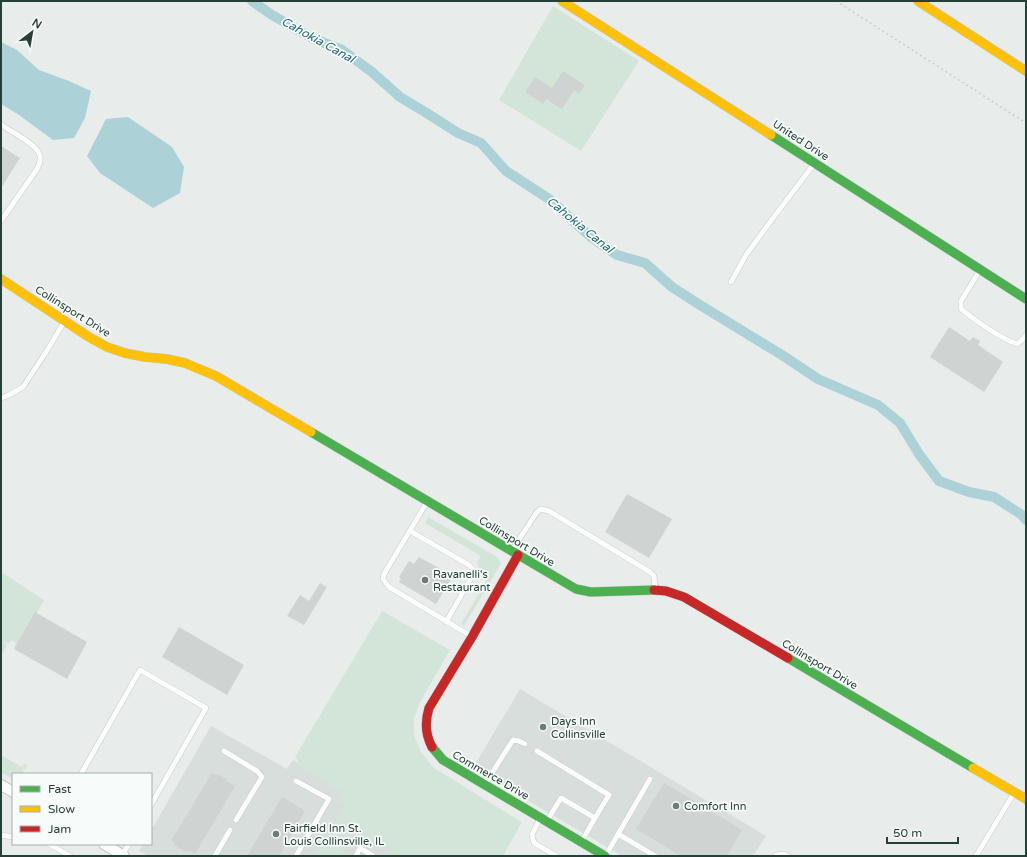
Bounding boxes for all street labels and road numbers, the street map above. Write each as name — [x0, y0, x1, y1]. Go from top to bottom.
street label: United Drive — [770, 117, 831, 164]
street label: Collinsport Drive — [33, 283, 113, 340]
street label: Collinsport Drive — [476, 514, 557, 569]
street label: Collinsport Drive — [779, 637, 860, 692]
street label: Commerce Drive — [450, 748, 532, 803]

